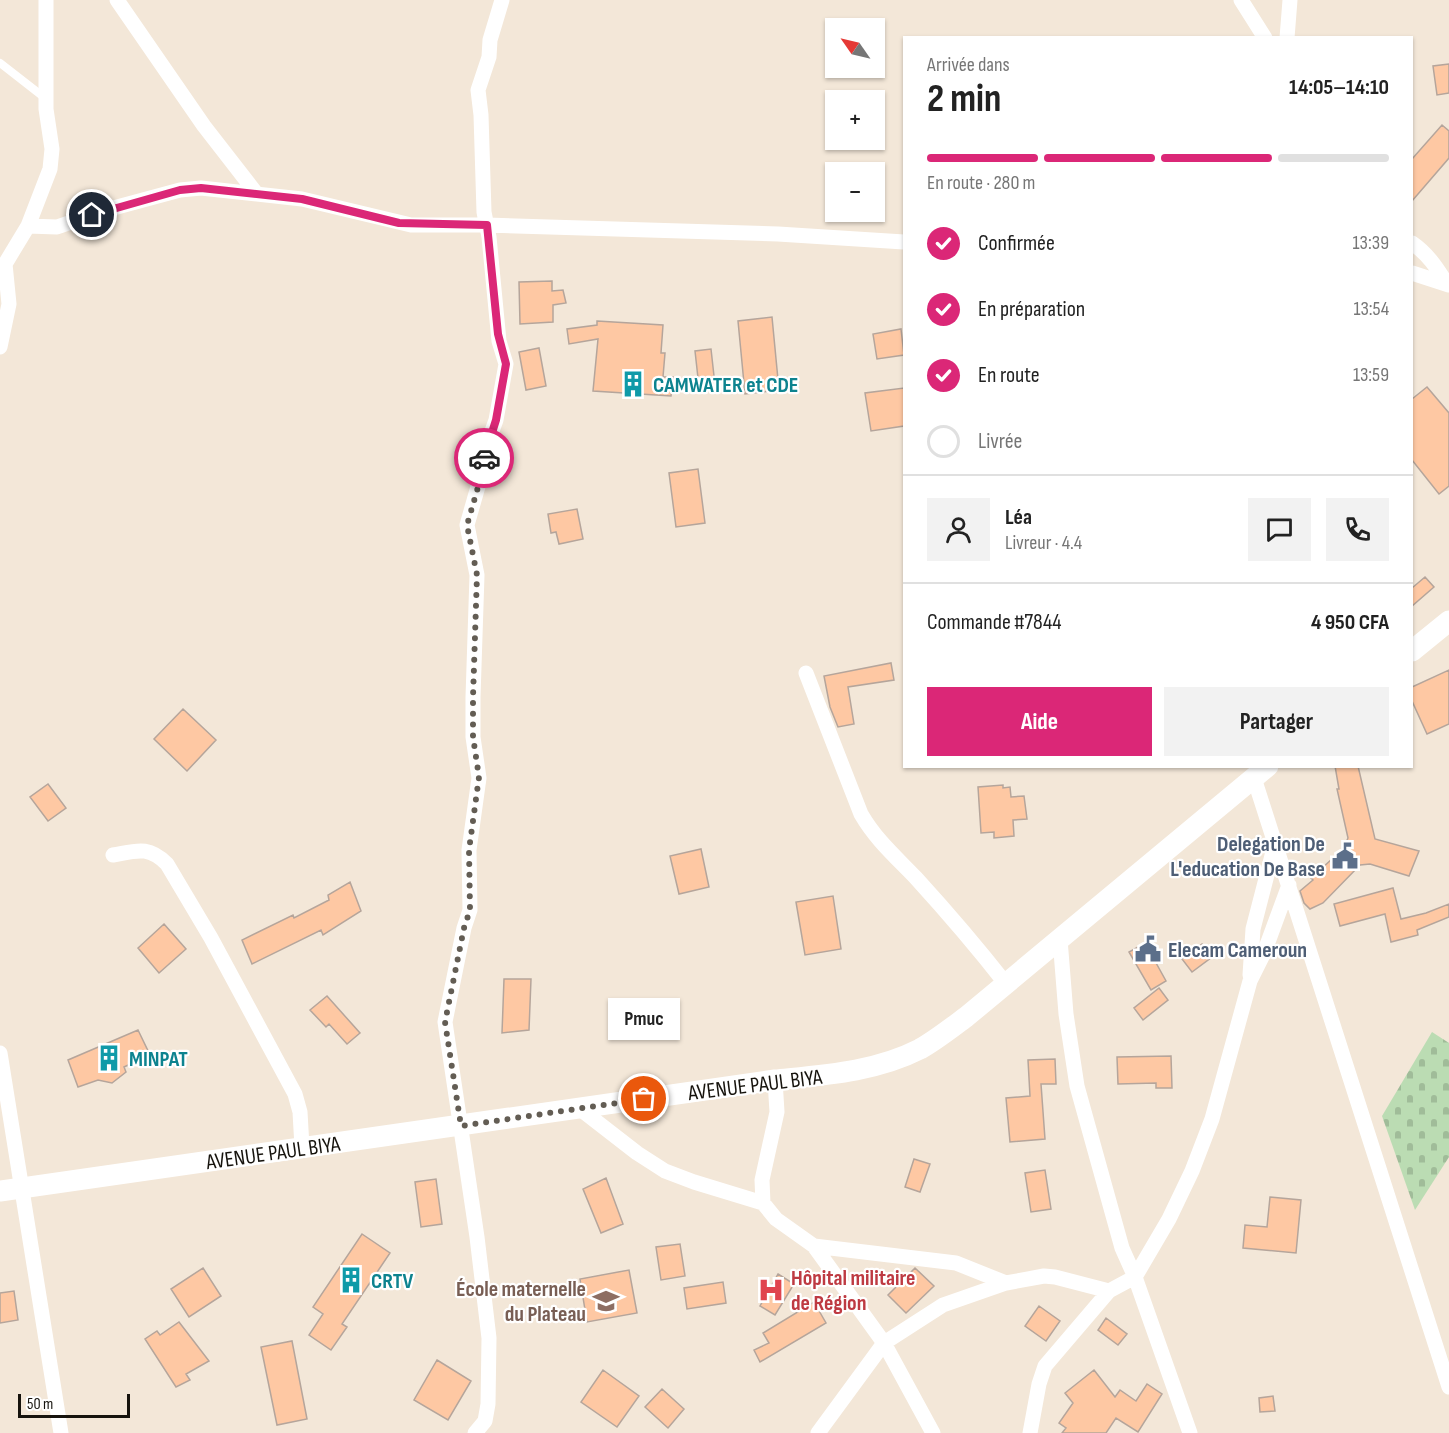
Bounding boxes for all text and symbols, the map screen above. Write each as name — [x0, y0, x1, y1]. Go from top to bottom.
north arrow — [825, 18, 885, 78]
map controls — [825, 18, 885, 222]
text: Arrivée dans — [927, 53, 1010, 77]
text: 14:05–14:10 — [1289, 74, 1389, 101]
text: 2 min — [927, 76, 1001, 123]
button: + — [825, 90, 885, 150]
button: − — [825, 162, 885, 222]
text: En route · 280 m — [927, 171, 1035, 195]
pin — [66, 189, 117, 240]
icon: home — [75, 198, 108, 231]
icon: check — [927, 227, 960, 260]
text: Confirmée — [978, 230, 1055, 257]
text: 13:39 — [1353, 231, 1389, 255]
icon: check — [927, 293, 960, 326]
text: En préparation — [978, 296, 1085, 323]
text: 13:54 — [1353, 297, 1389, 321]
icon: check — [927, 359, 960, 392]
text: En route — [978, 362, 1040, 389]
text: 13:59 — [1353, 363, 1389, 387]
building icon: CAMWATER et CDE — [618, 369, 648, 399]
place label: CAMWATER et CDE — [653, 372, 798, 399]
courier — [454, 428, 514, 488]
text: Livrée — [978, 428, 1022, 455]
icon: car — [468, 442, 501, 475]
button: person — [927, 498, 990, 561]
button: chat — [1248, 498, 1311, 561]
button: phone — [1326, 498, 1389, 561]
text: Léa — [1005, 504, 1032, 531]
text: Livreur · 4.4 — [1005, 531, 1082, 555]
text: Commande #7844 — [927, 609, 1062, 636]
text: 4 950 CFA — [1311, 609, 1389, 636]
button: Aide — [927, 687, 1152, 756]
button: Partager — [1164, 687, 1389, 756]
place label: Delegation De L'education De Base — [1170, 831, 1325, 883]
public building icon: Delegation De L'education De Base — [1330, 841, 1360, 871]
public building icon: Elecam Cameroun — [1133, 934, 1163, 964]
place label: Elecam Cameroun — [1168, 937, 1307, 964]
callout: Pmuc — [608, 997, 680, 1039]
text: Pmuc — [624, 1007, 664, 1031]
building icon: MINPAT — [94, 1043, 124, 1073]
place label: MINPAT — [129, 1046, 188, 1073]
street label: AVENUE PAUL BIYA — [686, 1064, 824, 1107]
pin — [618, 1073, 669, 1124]
icon: bag — [627, 1082, 660, 1115]
street label: AVENUE PAUL BIYA — [204, 1131, 342, 1176]
building icon: CRTV — [336, 1265, 366, 1295]
place label: Hôpital militaire de Région — [791, 1265, 915, 1317]
place label: CRTV — [371, 1268, 413, 1295]
hospital icon: Hôpital militaire de Région — [756, 1275, 786, 1305]
place label: École maternelle du Plateau — [456, 1276, 586, 1328]
school or university icon: École maternelle du Plateau — [591, 1286, 621, 1316]
scale bar — [18, 1391, 130, 1418]
text: 50 m — [27, 1395, 53, 1414]

